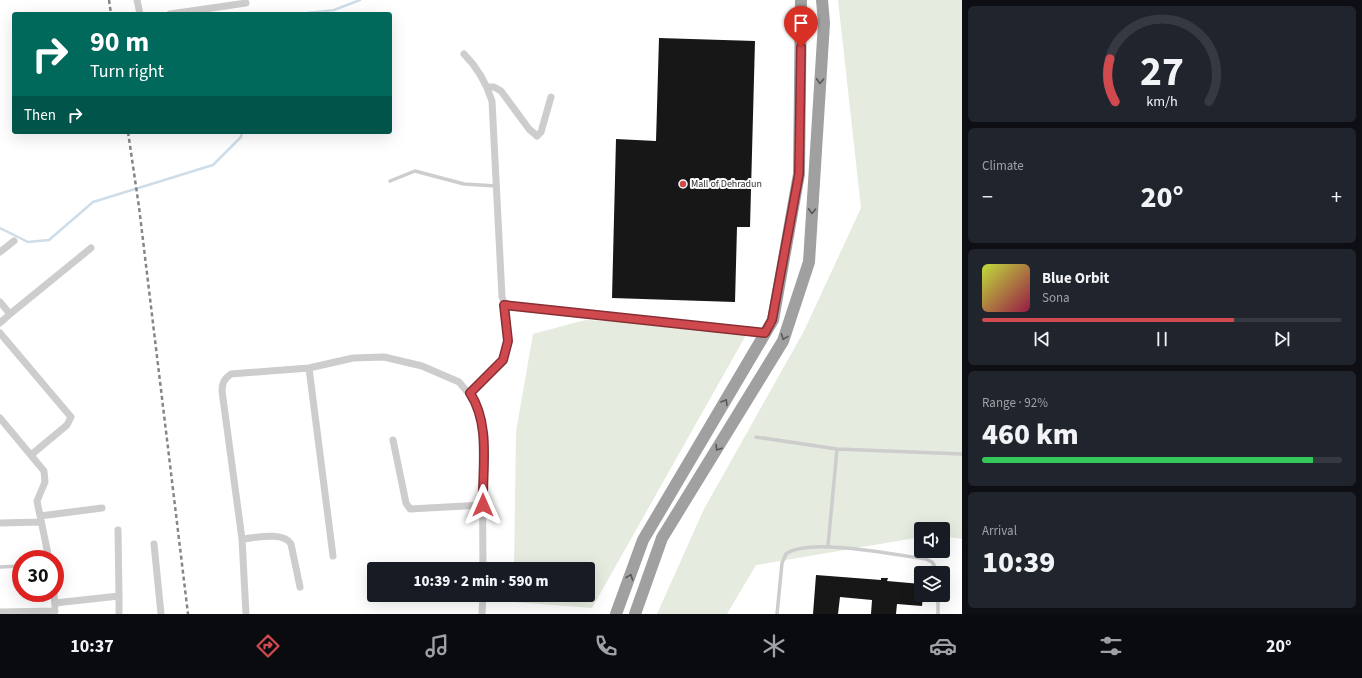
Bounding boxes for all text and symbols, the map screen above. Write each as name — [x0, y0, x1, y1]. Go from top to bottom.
pin — [784, 6, 818, 47]
icon: arrive — [790, 12, 812, 34]
text: 90 m — [90, 22, 149, 62]
icon: right — [24, 28, 76, 80]
text: 27 — [1140, 42, 1184, 102]
text: Turn right — [90, 59, 164, 84]
one-way arrow — [816, 78, 825, 84]
text: km/h — [1146, 90, 1178, 111]
icon: right — [64, 104, 86, 126]
text: Then — [24, 105, 56, 126]
text: Climate — [982, 157, 1024, 175]
text: 20° — [1140, 176, 1184, 219]
place label: Mall of Dehradun — [691, 177, 762, 191]
marker: Mall of Dehradun — [678, 179, 688, 189]
text: − — [982, 181, 993, 213]
text: + — [1331, 181, 1342, 213]
one-way arrow — [808, 208, 817, 214]
text: Blue Orbit — [1042, 268, 1109, 289]
text: Sona — [1042, 289, 1070, 307]
icon: previous — [1031, 328, 1053, 350]
icon: pause — [1151, 328, 1173, 350]
icon: next — [1271, 328, 1293, 350]
one-way arrow — [781, 333, 789, 340]
text: Range · 92% — [982, 394, 1048, 412]
one-way arrow — [720, 399, 727, 406]
text: 460 km — [982, 413, 1079, 456]
one-way arrow — [715, 444, 722, 451]
position arrow — [462, 484, 504, 526]
map controls — [914, 522, 950, 602]
button: sound — [914, 522, 950, 558]
text: Arrival — [982, 522, 1017, 540]
text: 10:39 — [982, 541, 1055, 584]
speed limit sign: 30 — [12, 550, 64, 602]
button: layers — [914, 566, 950, 602]
text: 10:39 · 2 min · 590 m — [414, 571, 548, 592]
one-way arrow — [625, 574, 633, 581]
icon: directions — [254, 632, 282, 660]
icon: music — [423, 632, 451, 660]
icon: phone — [592, 632, 620, 660]
icon: climate — [760, 632, 788, 660]
icon: car — [929, 632, 957, 660]
icon: filters — [1097, 632, 1125, 660]
text: 10:37 — [70, 634, 114, 659]
text: 20° — [1266, 634, 1292, 659]

